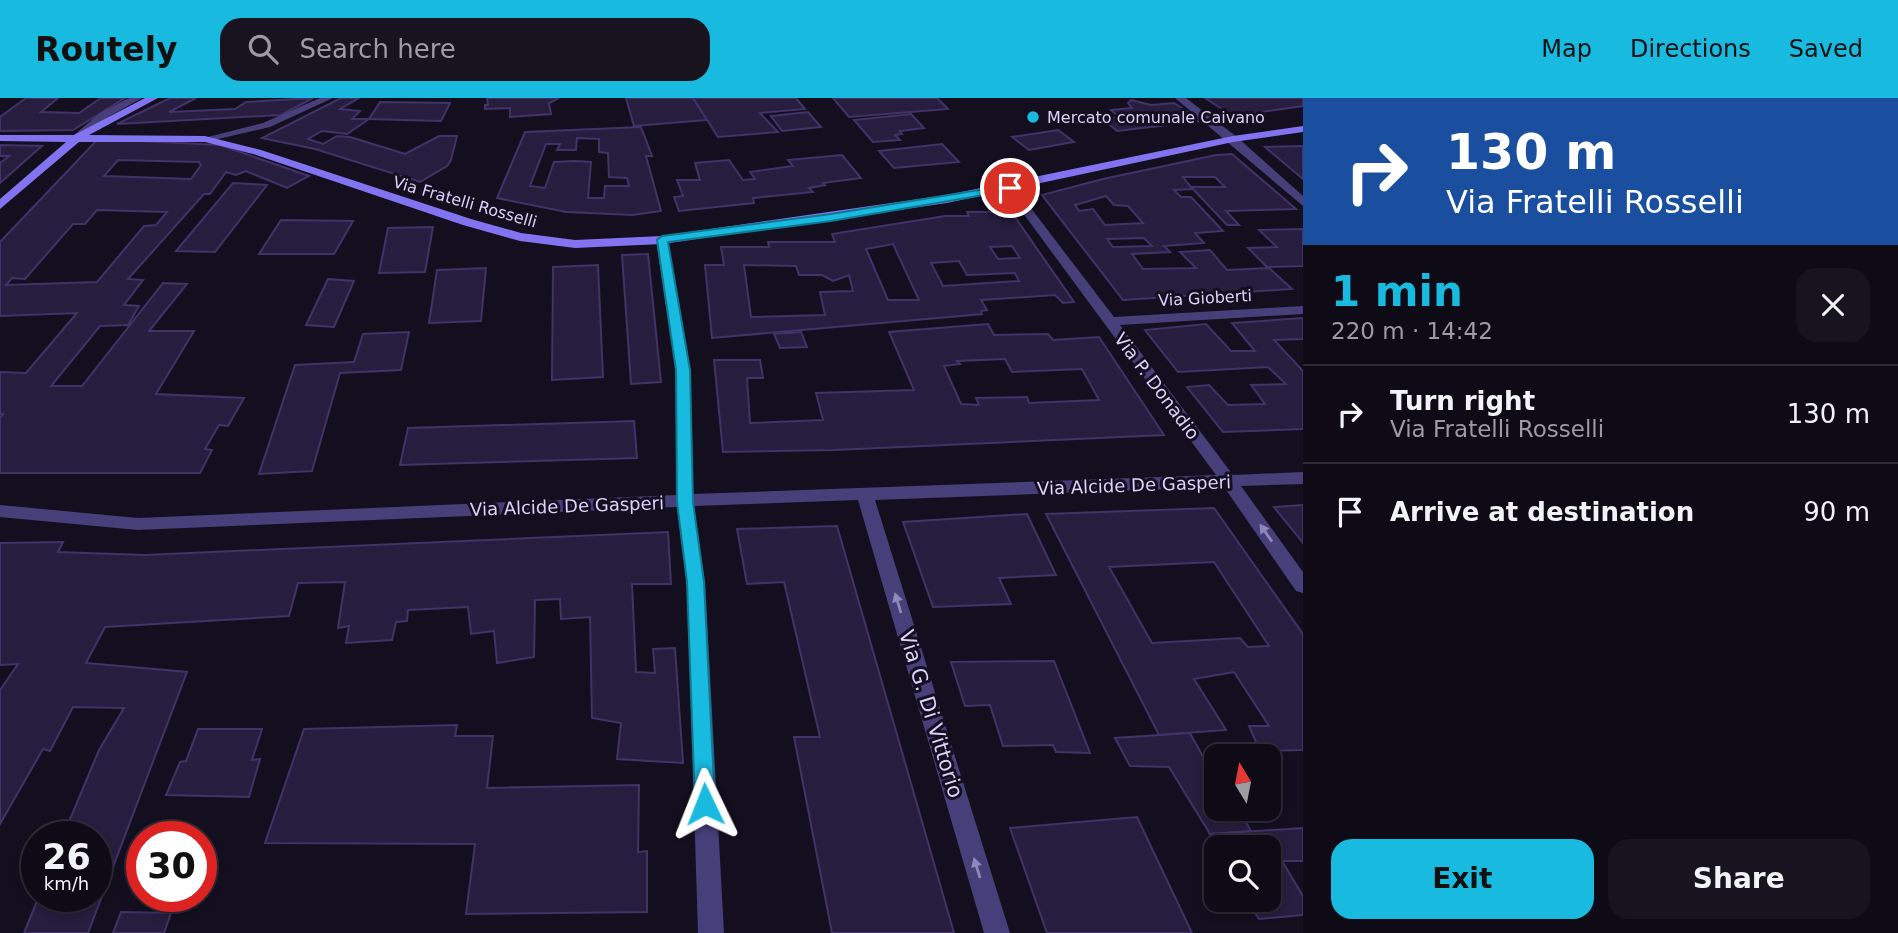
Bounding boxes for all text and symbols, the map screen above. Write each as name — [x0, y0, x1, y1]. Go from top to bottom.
search box — [220, 18, 710, 81]
text: Routely — [35, 30, 178, 69]
icon: search — [244, 30, 282, 68]
text: Search here — [300, 34, 456, 64]
text: Map — [1541, 35, 1592, 63]
text: Directions — [1630, 35, 1751, 63]
text: Saved — [1789, 35, 1863, 63]
place label: Mercato comunale Caivano — [1047, 108, 1265, 127]
marker: Mercato comunale Caivano — [1025, 109, 1041, 125]
text: 130 m — [1446, 124, 1616, 181]
icon: right — [1331, 126, 1422, 217]
pin — [980, 158, 1040, 218]
icon: arrive — [991, 169, 1029, 207]
street label: Via Fratelli Rosselli — [391, 172, 539, 232]
text: Via Fratelli Rosselli — [1446, 183, 1744, 221]
text: 1 min — [1331, 267, 1463, 316]
button: close — [1796, 268, 1870, 342]
street label: Via Gioberti — [1158, 286, 1252, 310]
text: 220 m · 14:42 — [1331, 318, 1493, 344]
street label: Via P. Donadio — [1110, 329, 1204, 443]
text: Turn right — [1390, 386, 1535, 416]
icon: right — [1331, 395, 1369, 433]
text: 130 m — [1787, 399, 1870, 429]
text: Via Fratelli Rosselli — [1390, 416, 1604, 442]
street label: Via Alcide De Gasperi — [1037, 471, 1231, 499]
street label: Via Alcide De Gasperi — [470, 492, 664, 520]
icon: arrive — [1331, 493, 1369, 531]
text: Arrive at destination — [1390, 497, 1694, 527]
text: 90 m — [1803, 497, 1870, 527]
one-way arrow — [1259, 524, 1273, 542]
one-way arrow — [892, 592, 902, 613]
street label: Via G. Di Vittorio — [894, 627, 968, 801]
north arrow — [1204, 744, 1281, 821]
map controls — [1204, 744, 1281, 912]
position arrow — [668, 767, 742, 841]
speed limit sign: 30 — [126, 821, 217, 912]
button: search — [1204, 835, 1281, 912]
text: 26 — [42, 837, 91, 877]
button: Exit — [1331, 839, 1594, 919]
button: Share — [1608, 839, 1870, 919]
one-way arrow — [972, 857, 982, 878]
text: km/h — [44, 873, 89, 894]

